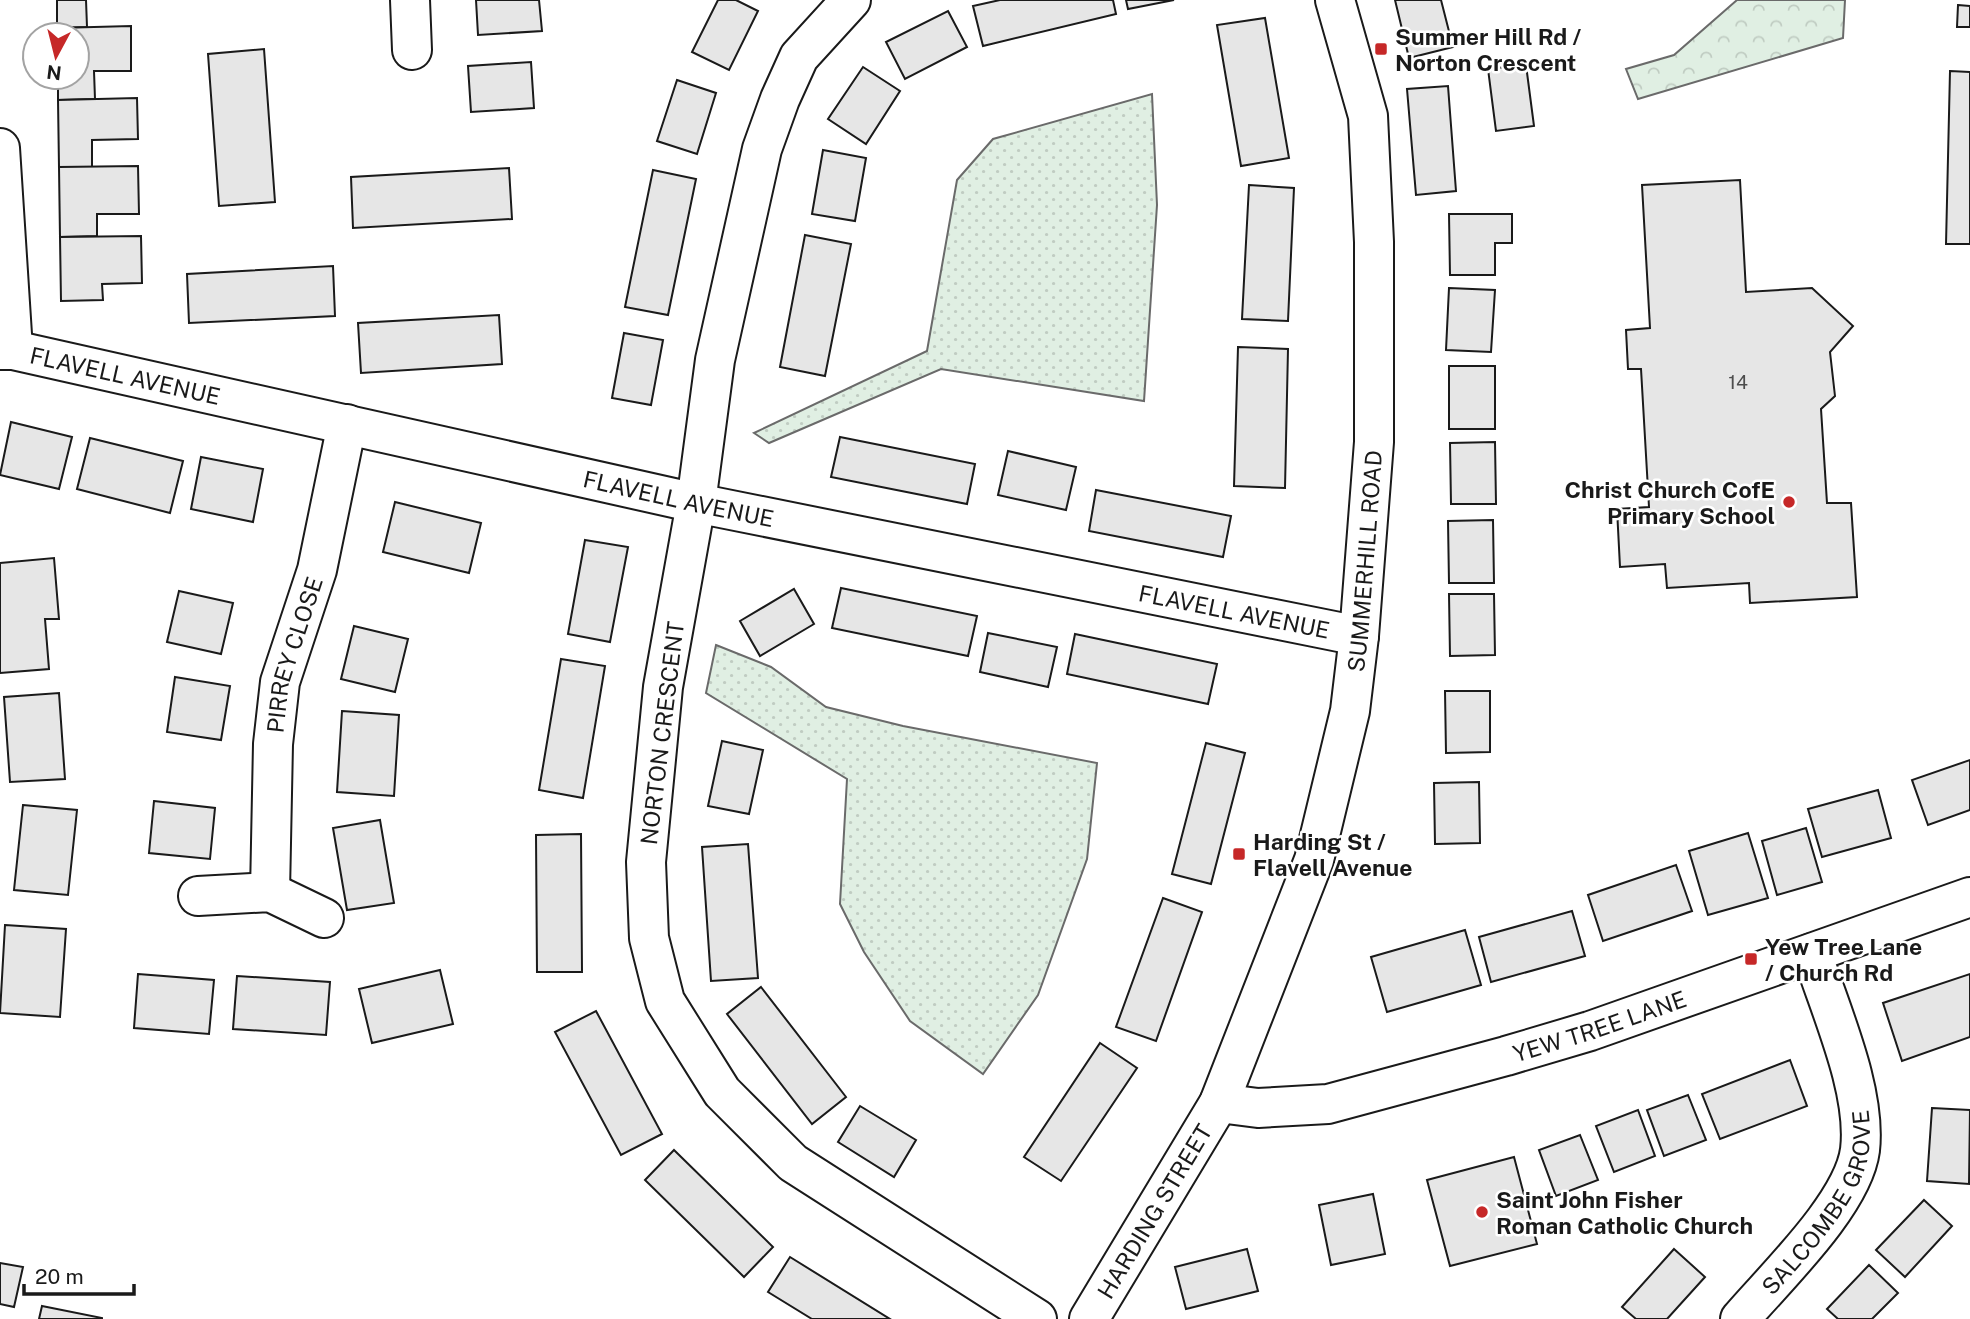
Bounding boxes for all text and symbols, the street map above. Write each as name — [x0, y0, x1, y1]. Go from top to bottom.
north arrow — [21, 21, 91, 91]
place label: Summer Hill Rd / Norton Crescent — [1395, 23, 1581, 76]
marker: Summer Hill Rd / Norton Crescent — [1373, 41, 1389, 57]
text: N — [45, 61, 63, 85]
street label: FLAVELL AVENUE — [27, 341, 223, 410]
house number: 14 — [1728, 371, 1748, 393]
street label: SUMMERHILL ROAD — [1341, 449, 1387, 673]
street label: FLAVELL AVENUE — [581, 465, 776, 532]
place label: Christ Church CofE Primary School — [1565, 476, 1775, 529]
marker: Christ Church CofE Primary School — [1781, 494, 1797, 510]
street label: PIRREY CLOSE — [261, 573, 327, 734]
street label: FLAVELL AVENUE — [1136, 579, 1332, 643]
street label: NORTON CRESCENT — [635, 619, 689, 846]
place label: Harding St / Flavell Avenue — [1253, 828, 1413, 881]
marker: Harding St / Flavell Avenue — [1231, 846, 1247, 862]
place label: Yew Tree Lane / Church Rd — [1765, 933, 1922, 986]
marker: Yew Tree Lane / Church Rd — [1743, 951, 1759, 967]
street label: YEW TREE LANE — [1510, 985, 1690, 1067]
street label: SALCOMBE GROVE — [1756, 1109, 1874, 1300]
street label: HARDING STREET — [1091, 1119, 1217, 1303]
place label: Saint John Fisher Roman Catholic Church — [1496, 1186, 1753, 1239]
marker: Saint John Fisher Roman Catholic Church — [1474, 1204, 1490, 1220]
scale bar — [24, 1252, 135, 1296]
text: 20 m — [35, 1264, 84, 1289]

